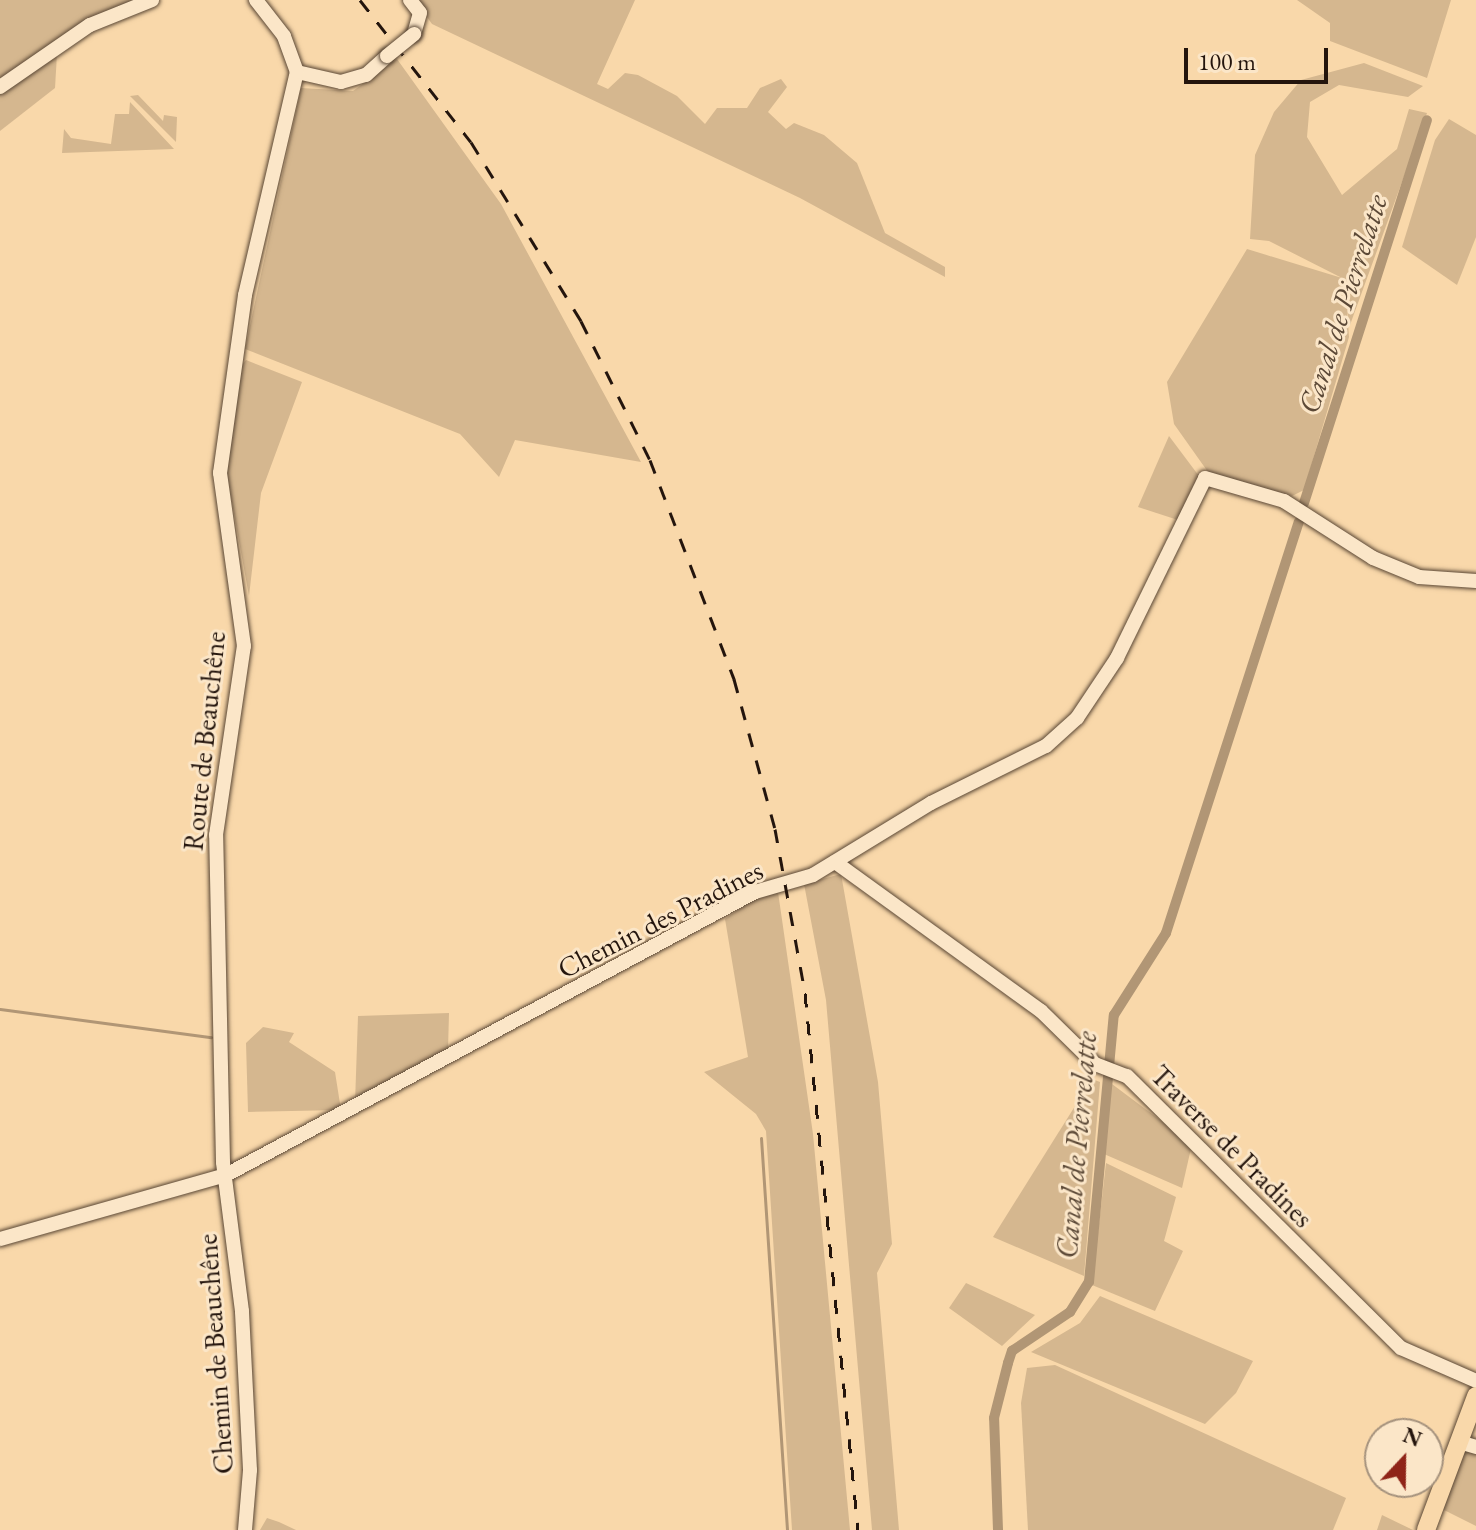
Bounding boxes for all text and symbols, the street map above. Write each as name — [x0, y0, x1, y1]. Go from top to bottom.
scale bar — [1188, 32, 1332, 82]
text: 100 m — [1198, 46, 1256, 77]
water label: Canal de Pierrelatte — [1291, 190, 1395, 418]
street label: Route de Beauchêne — [176, 630, 232, 852]
street label: Chemin des Pradines — [552, 853, 768, 985]
water label: Canal de Pierrelatte — [1049, 1030, 1105, 1260]
street label: Traverse de Pradines — [1144, 1058, 1320, 1234]
street label: Chemin de Beauchêne — [190, 1233, 240, 1475]
north arrow — [1364, 1418, 1444, 1498]
text: N — [1399, 1420, 1426, 1454]

